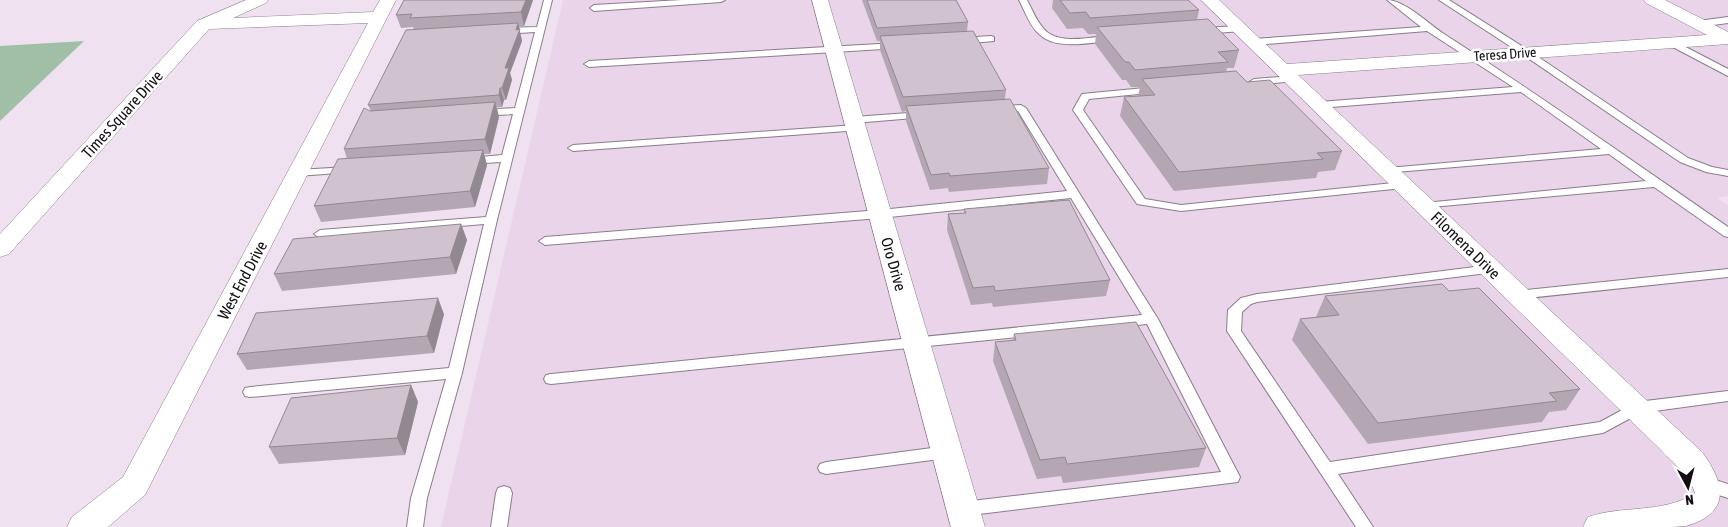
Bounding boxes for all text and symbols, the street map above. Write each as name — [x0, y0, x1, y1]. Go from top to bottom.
street label: Teresa Drive — [1473, 44, 1537, 64]
street label: Times Square Drive — [78, 66, 167, 162]
street label: Filomena Drive — [1428, 208, 1504, 282]
street label: Oro Drive — [878, 235, 910, 293]
street label: West End Drive — [214, 238, 270, 322]
north arrow — [1663, 462, 1713, 512]
text: N — [1685, 491, 1695, 508]

